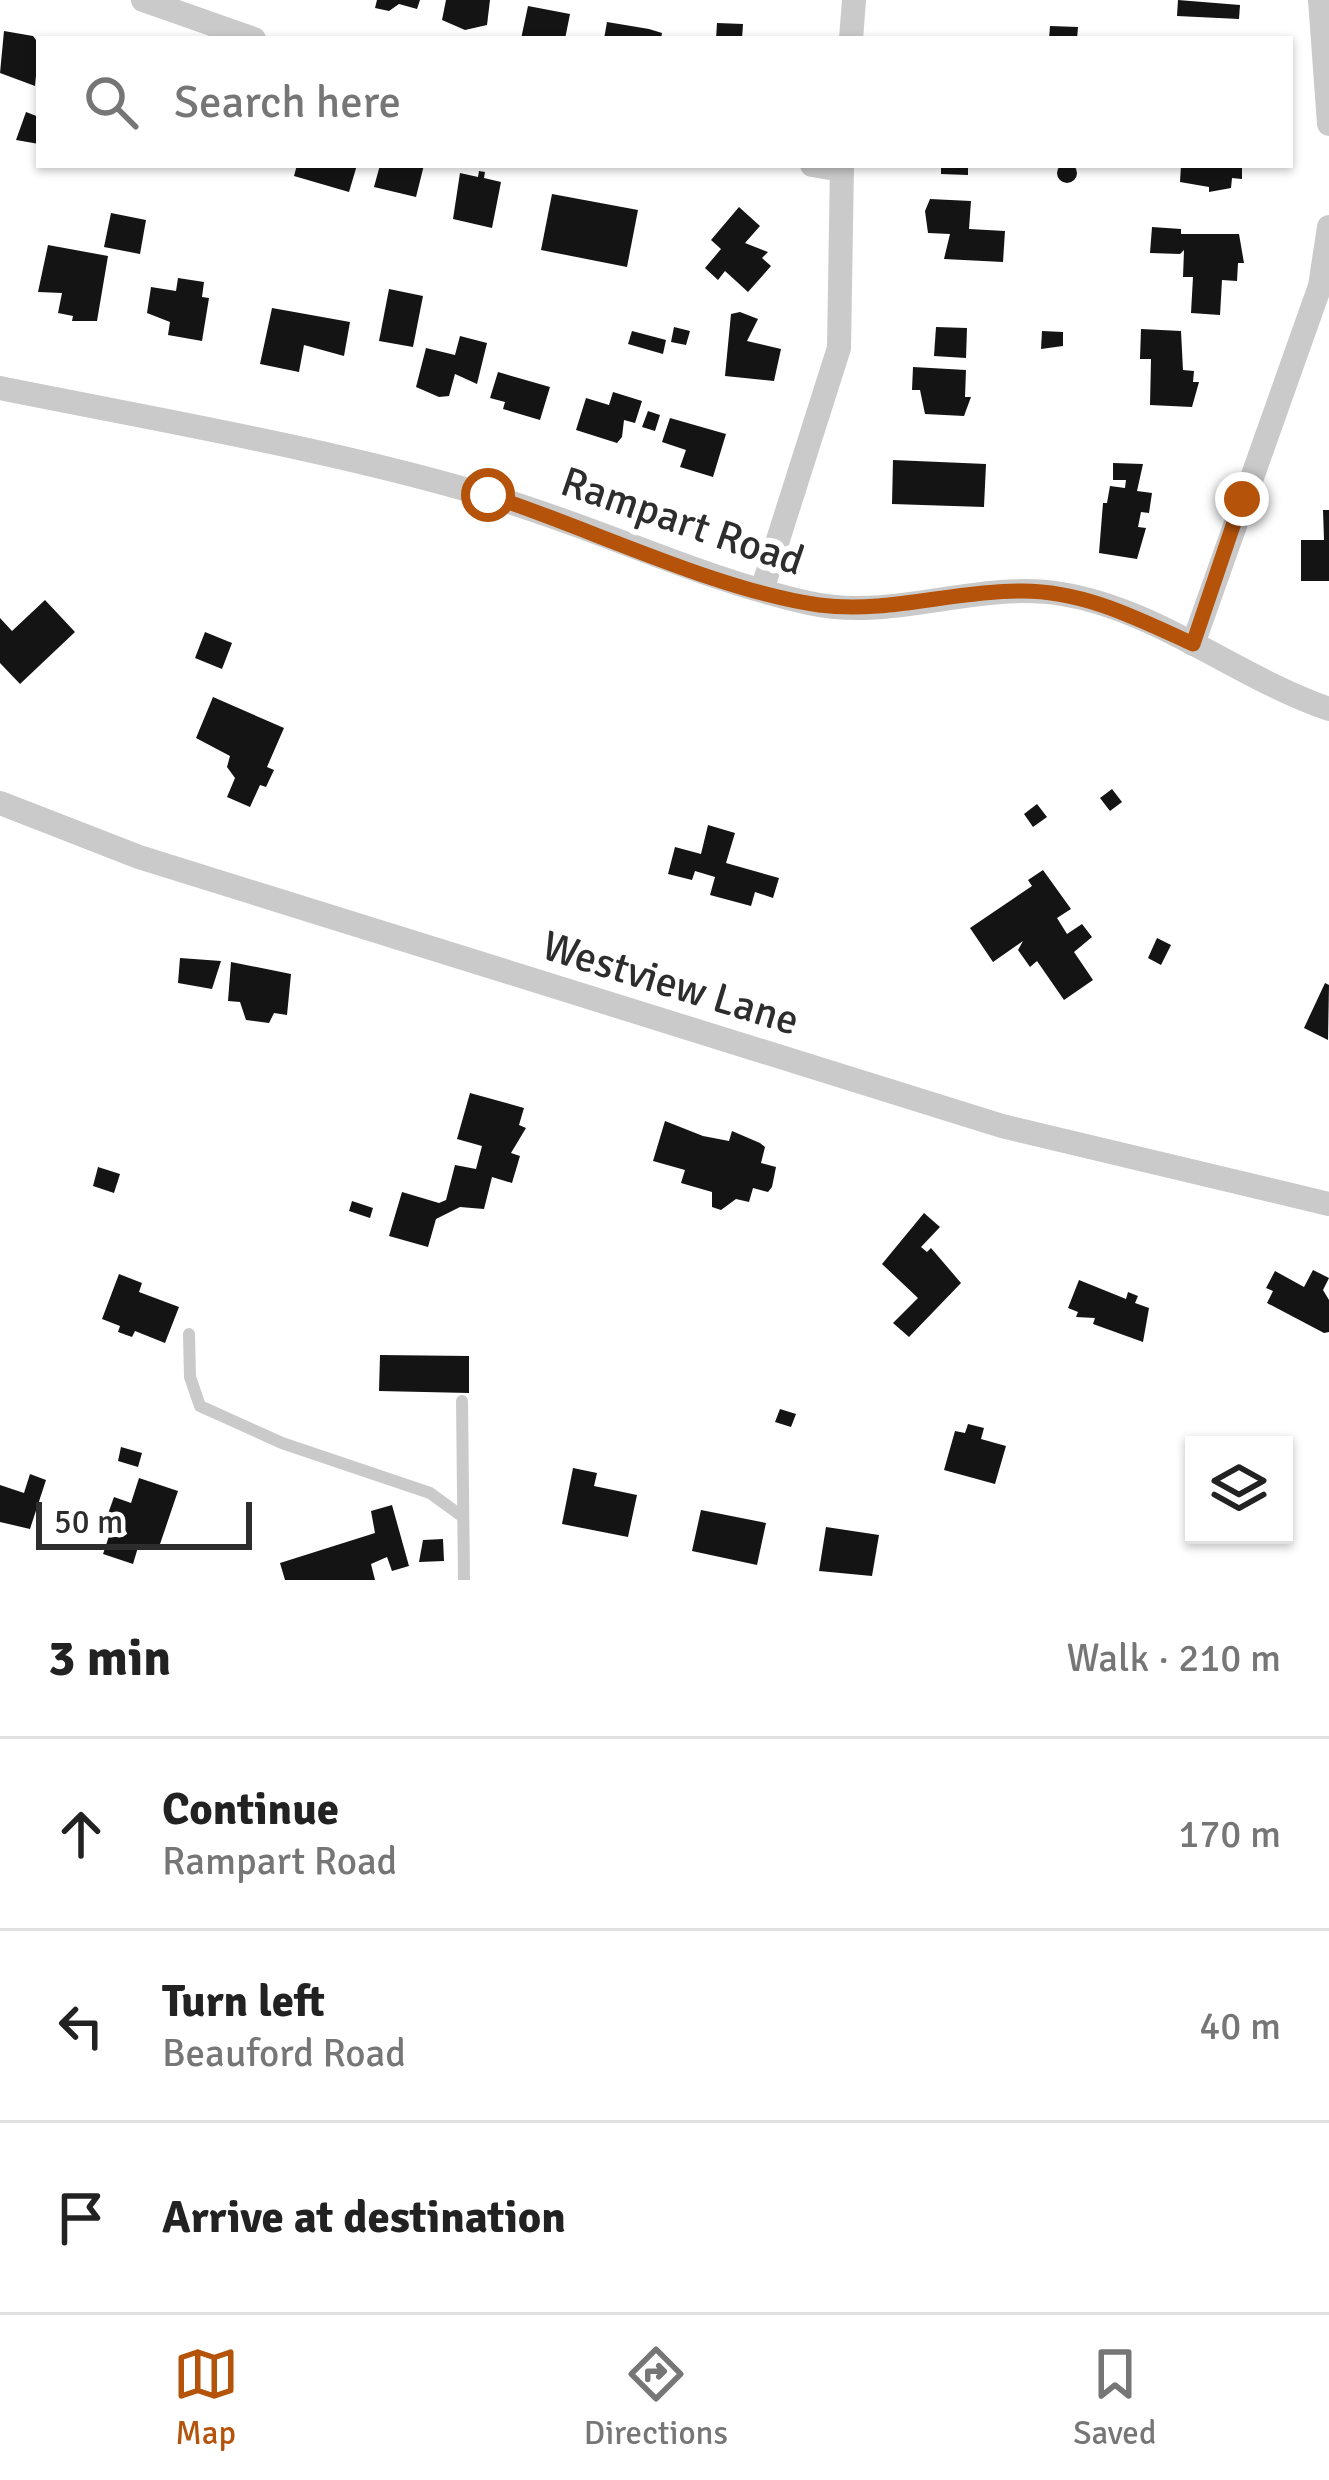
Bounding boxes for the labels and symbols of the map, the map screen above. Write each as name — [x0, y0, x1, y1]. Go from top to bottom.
street label: Rampart Road — [554, 456, 811, 587]
route start — [461, 468, 515, 522]
route end — [1215, 472, 1269, 526]
street label: Westview Lane — [536, 920, 805, 1047]
scale bar — [36, 1496, 252, 1549]

